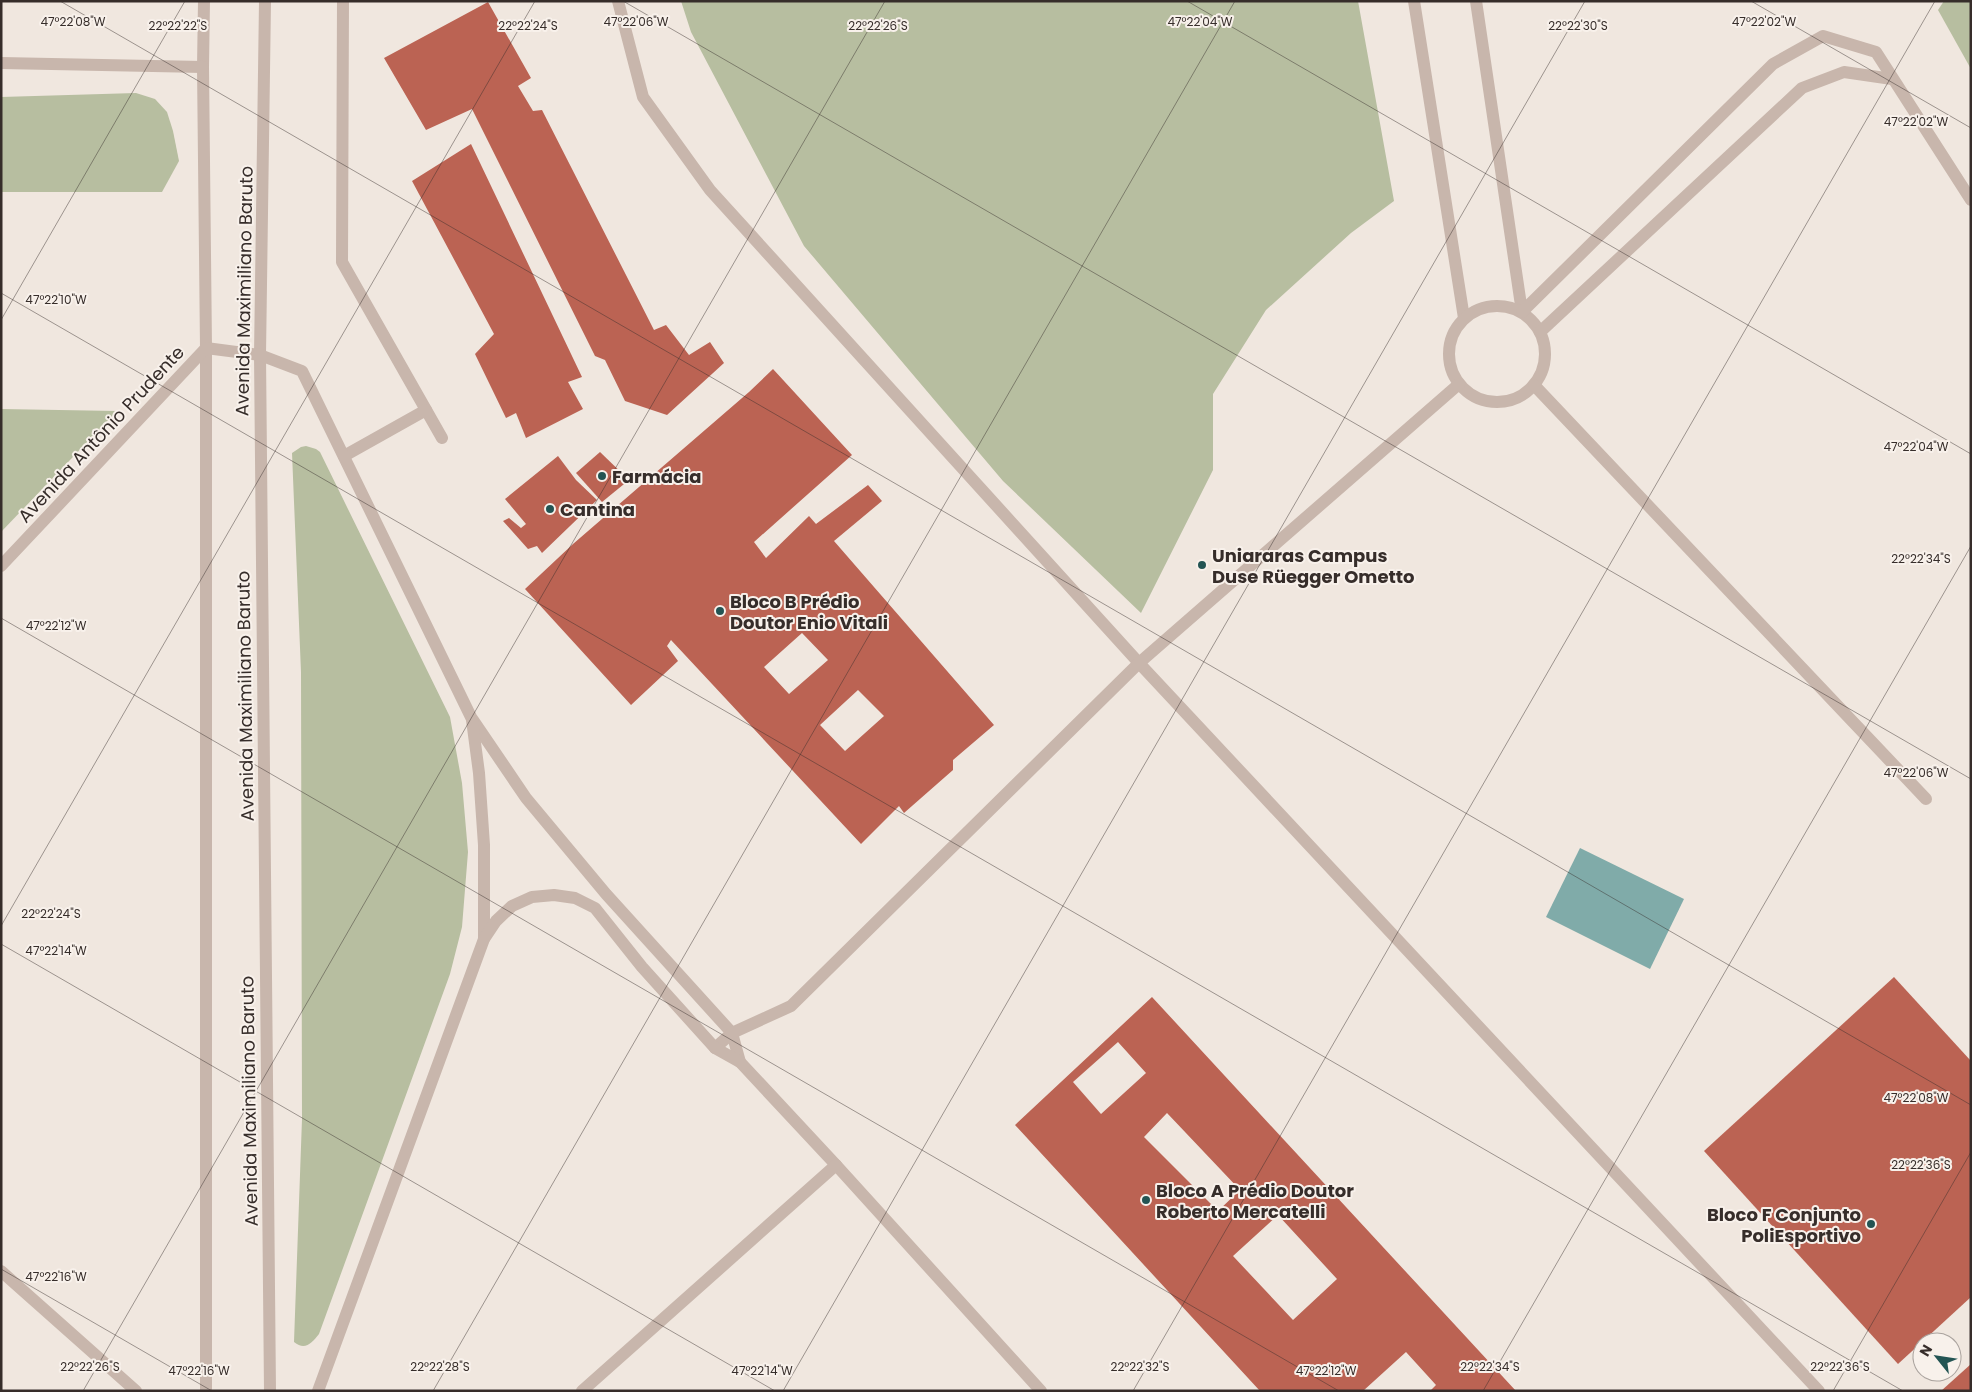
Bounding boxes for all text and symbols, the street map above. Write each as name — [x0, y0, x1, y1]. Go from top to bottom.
text: 47°22'08"W — [40, 13, 106, 30]
text: 47°22'06"W — [603, 13, 669, 30]
text: 47°22'04"W — [1167, 13, 1233, 30]
text: 47°22'02"W — [1732, 13, 1796, 30]
text: 22°22'22"S — [149, 17, 207, 34]
text: 22°22'24"S — [498, 17, 558, 34]
text: 22°22'26"S — [848, 17, 908, 34]
text: 22°22'30"S — [1548, 17, 1608, 34]
text: 47°22'02"W — [1884, 113, 1948, 130]
street label: Avenida Maximiliano Baruto — [229, 166, 259, 416]
text: 47°22'10"W — [25, 291, 87, 308]
street label: Avenida Antônio Prudente — [12, 340, 190, 528]
text: 47°22'04"W — [1883, 438, 1949, 455]
place label: Farmácia — [612, 464, 701, 489]
marker: Farmácia — [596, 470, 608, 482]
place label: Cantina — [560, 497, 635, 522]
marker: Cantina — [544, 503, 556, 515]
place label: Uniararas Campus Duse Rüegger Ometto — [1212, 543, 1415, 589]
text: 22°22'34"S — [1891, 550, 1951, 567]
marker: Uniararas Campus Duse Rüegger Ometto — [1196, 559, 1208, 571]
street label: Avenida Maximiliano Baruto — [230, 571, 260, 821]
place label: Bloco B Prédio Doutor Enio Vitali — [730, 589, 888, 635]
marker: Bloco B Prédio Doutor Enio Vitali — [714, 605, 726, 617]
text: 47°22'12"W — [26, 617, 87, 634]
text: 47°22'06"W — [1883, 764, 1949, 781]
text: 22°22'24"S — [21, 905, 81, 922]
text: 47°22'14"W — [25, 942, 87, 959]
street label: Avenida Maximiliano Baruto — [234, 976, 264, 1226]
text: 47°22'08"W — [1883, 1089, 1949, 1106]
text: 22°22'36"S — [1891, 1156, 1951, 1173]
place label: Bloco A Prédio Doutor Roberto Mercatelli — [1156, 1178, 1354, 1224]
marker: Bloco A Prédio Doutor Roberto Mercatelli — [1140, 1194, 1152, 1206]
place label: Bloco F Conjunto PoliEsportivo — [1707, 1202, 1861, 1248]
marker: Bloco F Conjunto PoliEsportivo — [1865, 1218, 1877, 1230]
text: 47°22'16"W — [25, 1268, 87, 1285]
north arrow — [1912, 1332, 1962, 1382]
text: N — [1914, 1341, 1937, 1360]
text: 22°22'26"S — [60, 1358, 120, 1375]
text: 22°22'28"S — [410, 1358, 470, 1375]
text: 22°22'32"S — [1111, 1358, 1169, 1375]
text: 22°22'34"S — [1460, 1358, 1520, 1375]
text: 22°22'36"S — [1810, 1358, 1870, 1375]
text: 47°22'16"W — [168, 1362, 230, 1379]
text: 47°22'14"W — [731, 1362, 793, 1379]
text: 47°22'12"W — [1296, 1362, 1357, 1379]

